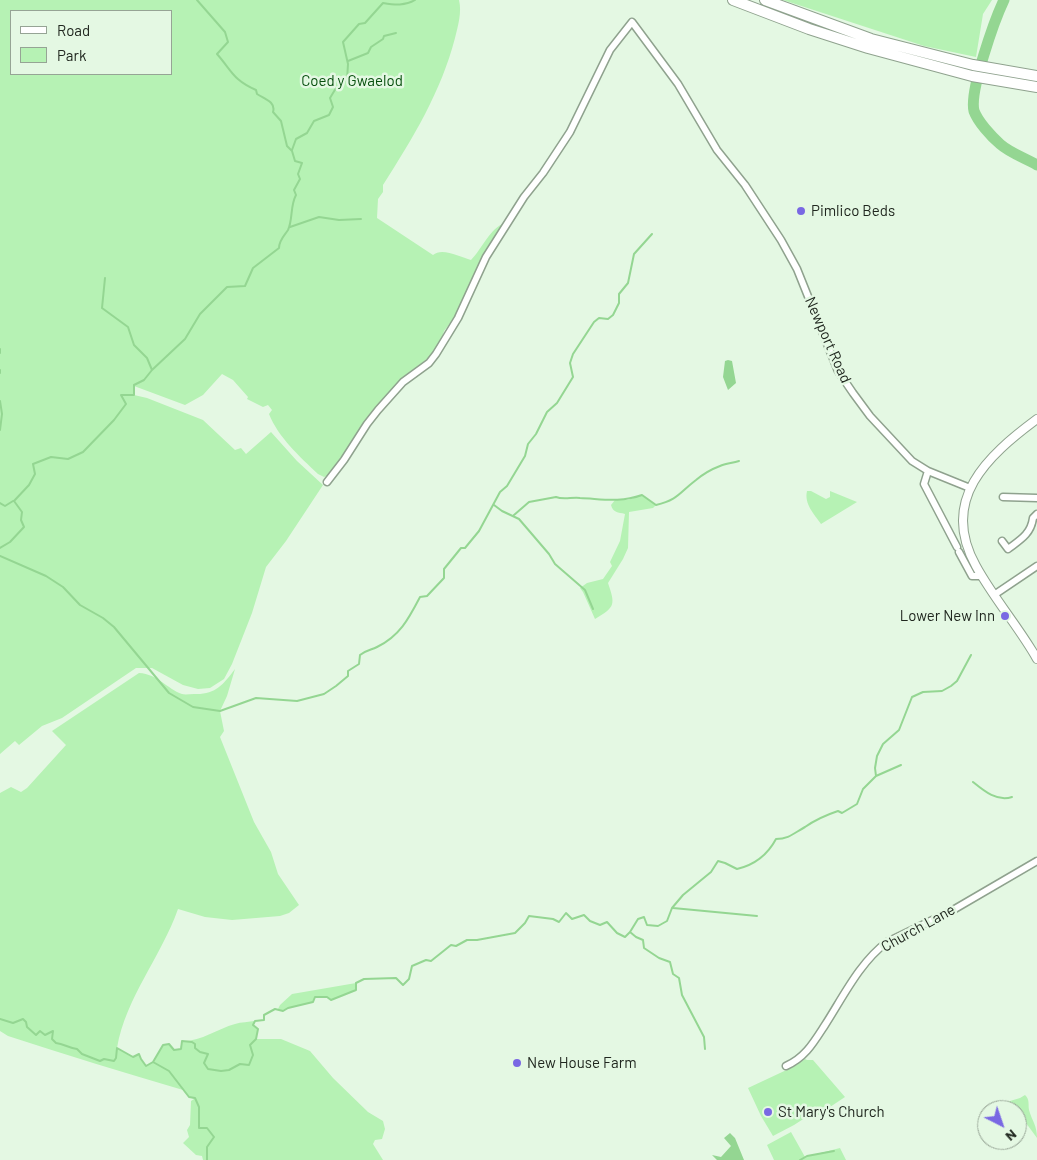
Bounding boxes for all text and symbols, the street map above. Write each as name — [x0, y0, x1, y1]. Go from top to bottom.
legend — [10, 10, 172, 75]
text: Road — [57, 21, 90, 39]
text: Park — [57, 46, 86, 64]
park label: Coed y Gwaelod — [301, 72, 403, 90]
place label: Pimlico Beds — [811, 202, 895, 220]
marker: Pimlico Beds — [795, 205, 807, 217]
street label: Newport Road — [801, 294, 855, 386]
place label: Lower New Inn — [900, 607, 995, 625]
marker: Lower New Inn — [999, 610, 1011, 622]
street label: Church Lane — [878, 900, 958, 956]
place label: New House Farm — [527, 1054, 637, 1072]
marker: New House Farm — [511, 1057, 523, 1069]
north arrow — [977, 1100, 1027, 1150]
place label: St Mary's Church — [778, 1103, 885, 1121]
marker: St Mary's Church — [762, 1106, 774, 1118]
text: N — [1002, 1126, 1021, 1145]

